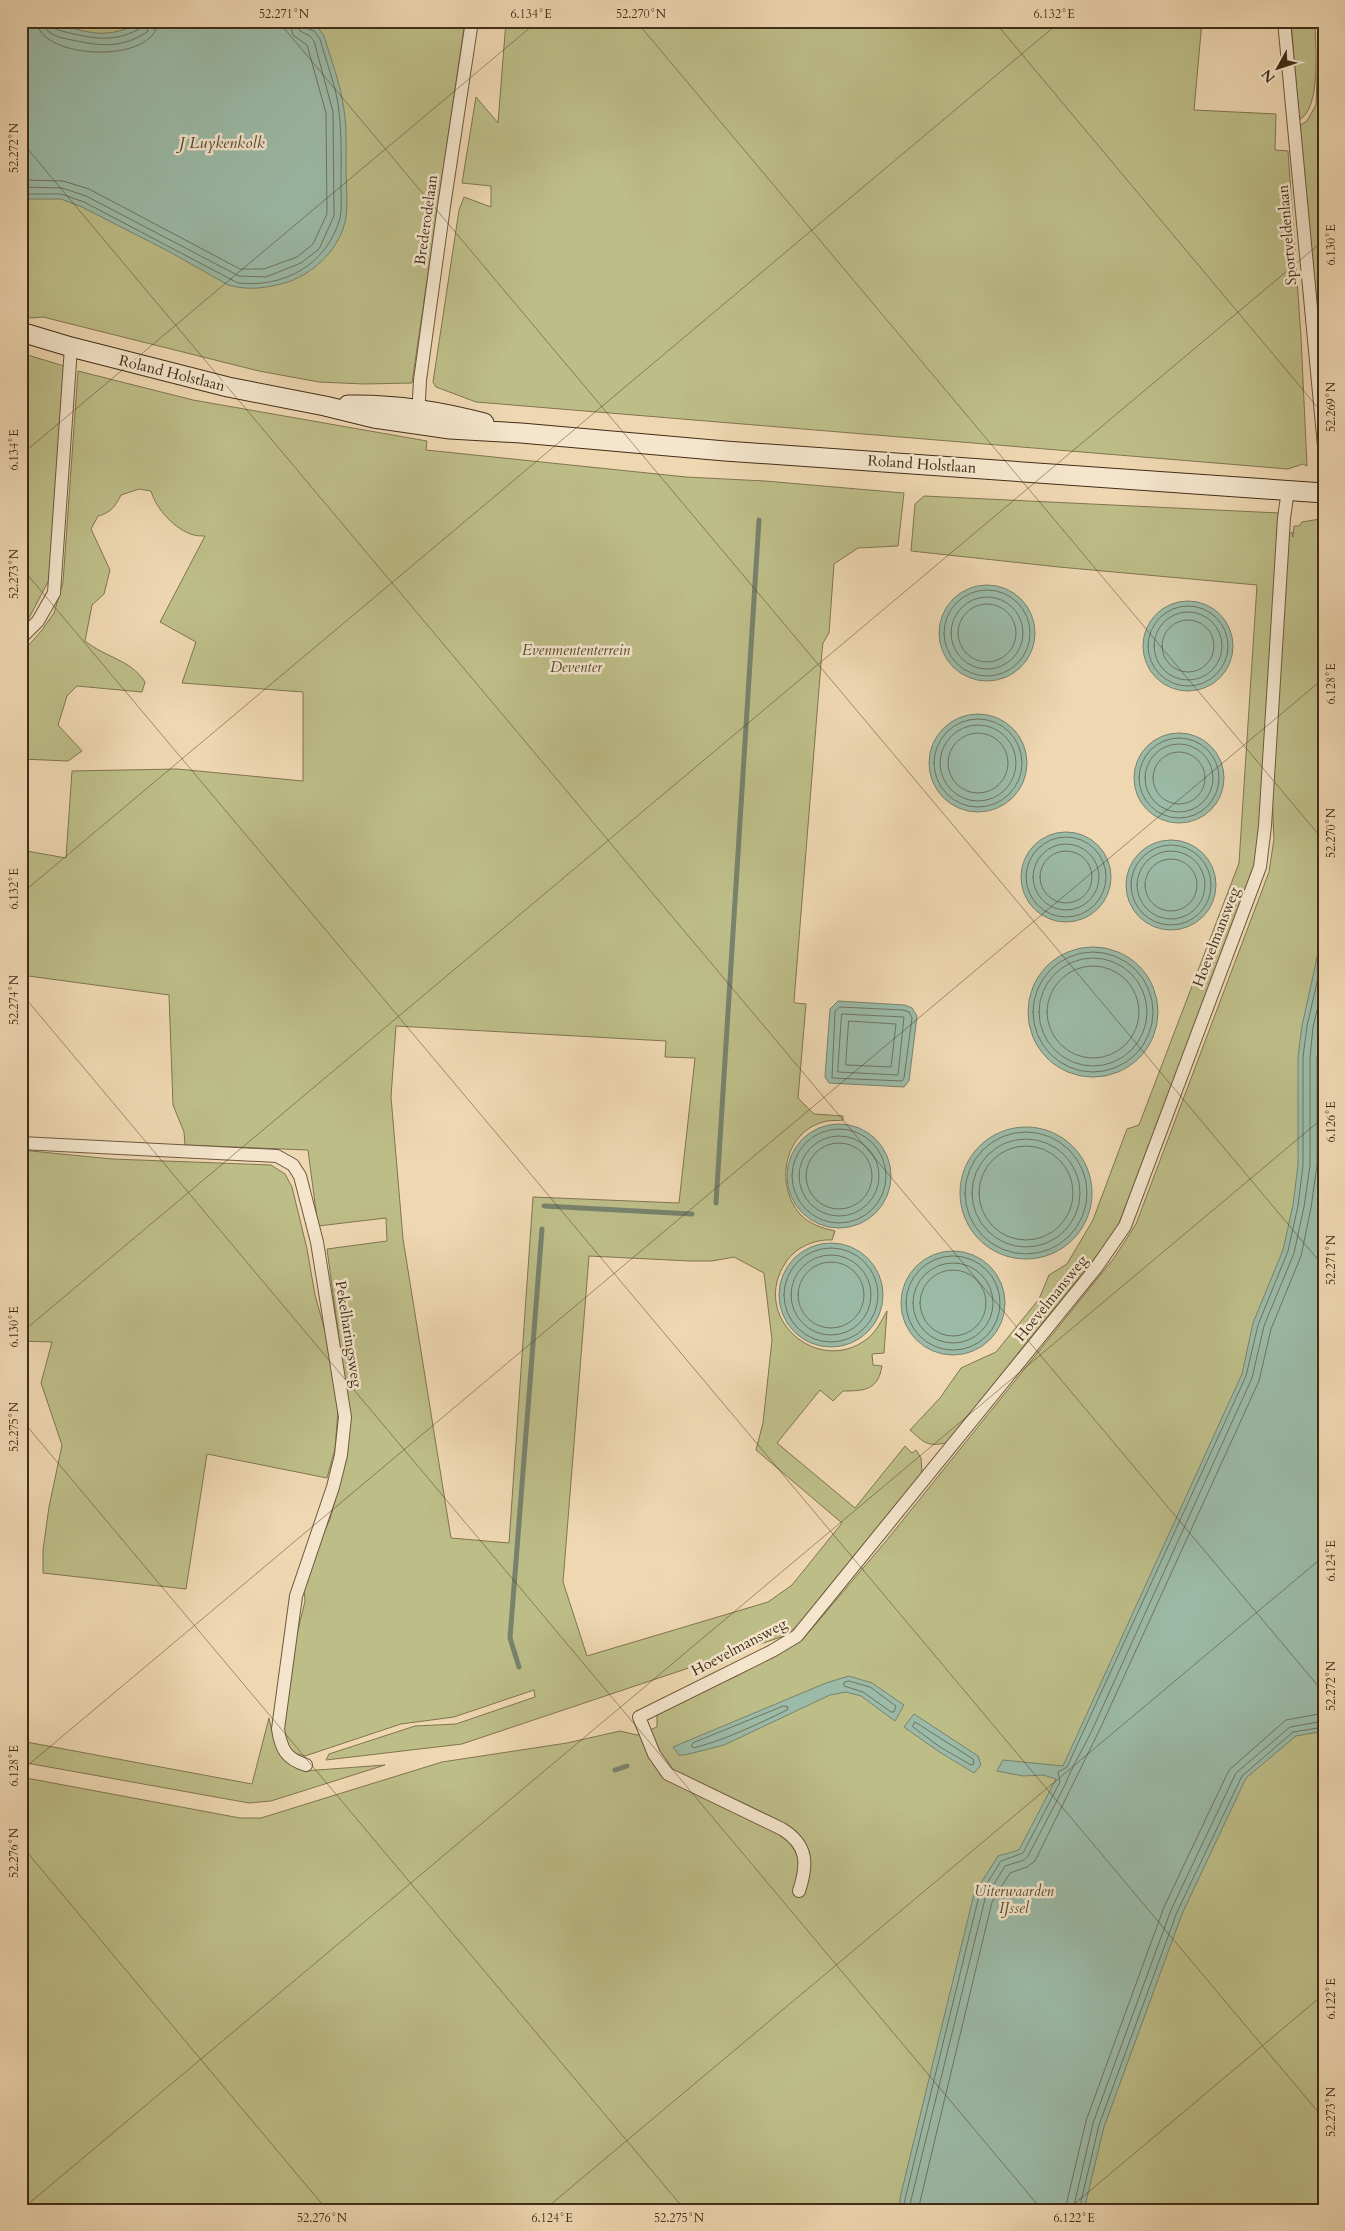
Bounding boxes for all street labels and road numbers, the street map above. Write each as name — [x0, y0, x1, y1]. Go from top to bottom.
street label: Brederodelaan — [410, 173, 442, 266]
street label: Sportveldenlaan — [1273, 184, 1301, 286]
street label: Roland Holstlaan — [117, 350, 228, 396]
street label: Roland Holstlaan — [867, 450, 977, 478]
street label: Hoevelmansweg — [1188, 884, 1244, 990]
street label: Hoevelmansweg — [1010, 1250, 1092, 1345]
street label: Pekelharingsweg — [331, 1279, 367, 1389]
street label: Hoevelmansweg — [688, 1613, 791, 1681]

